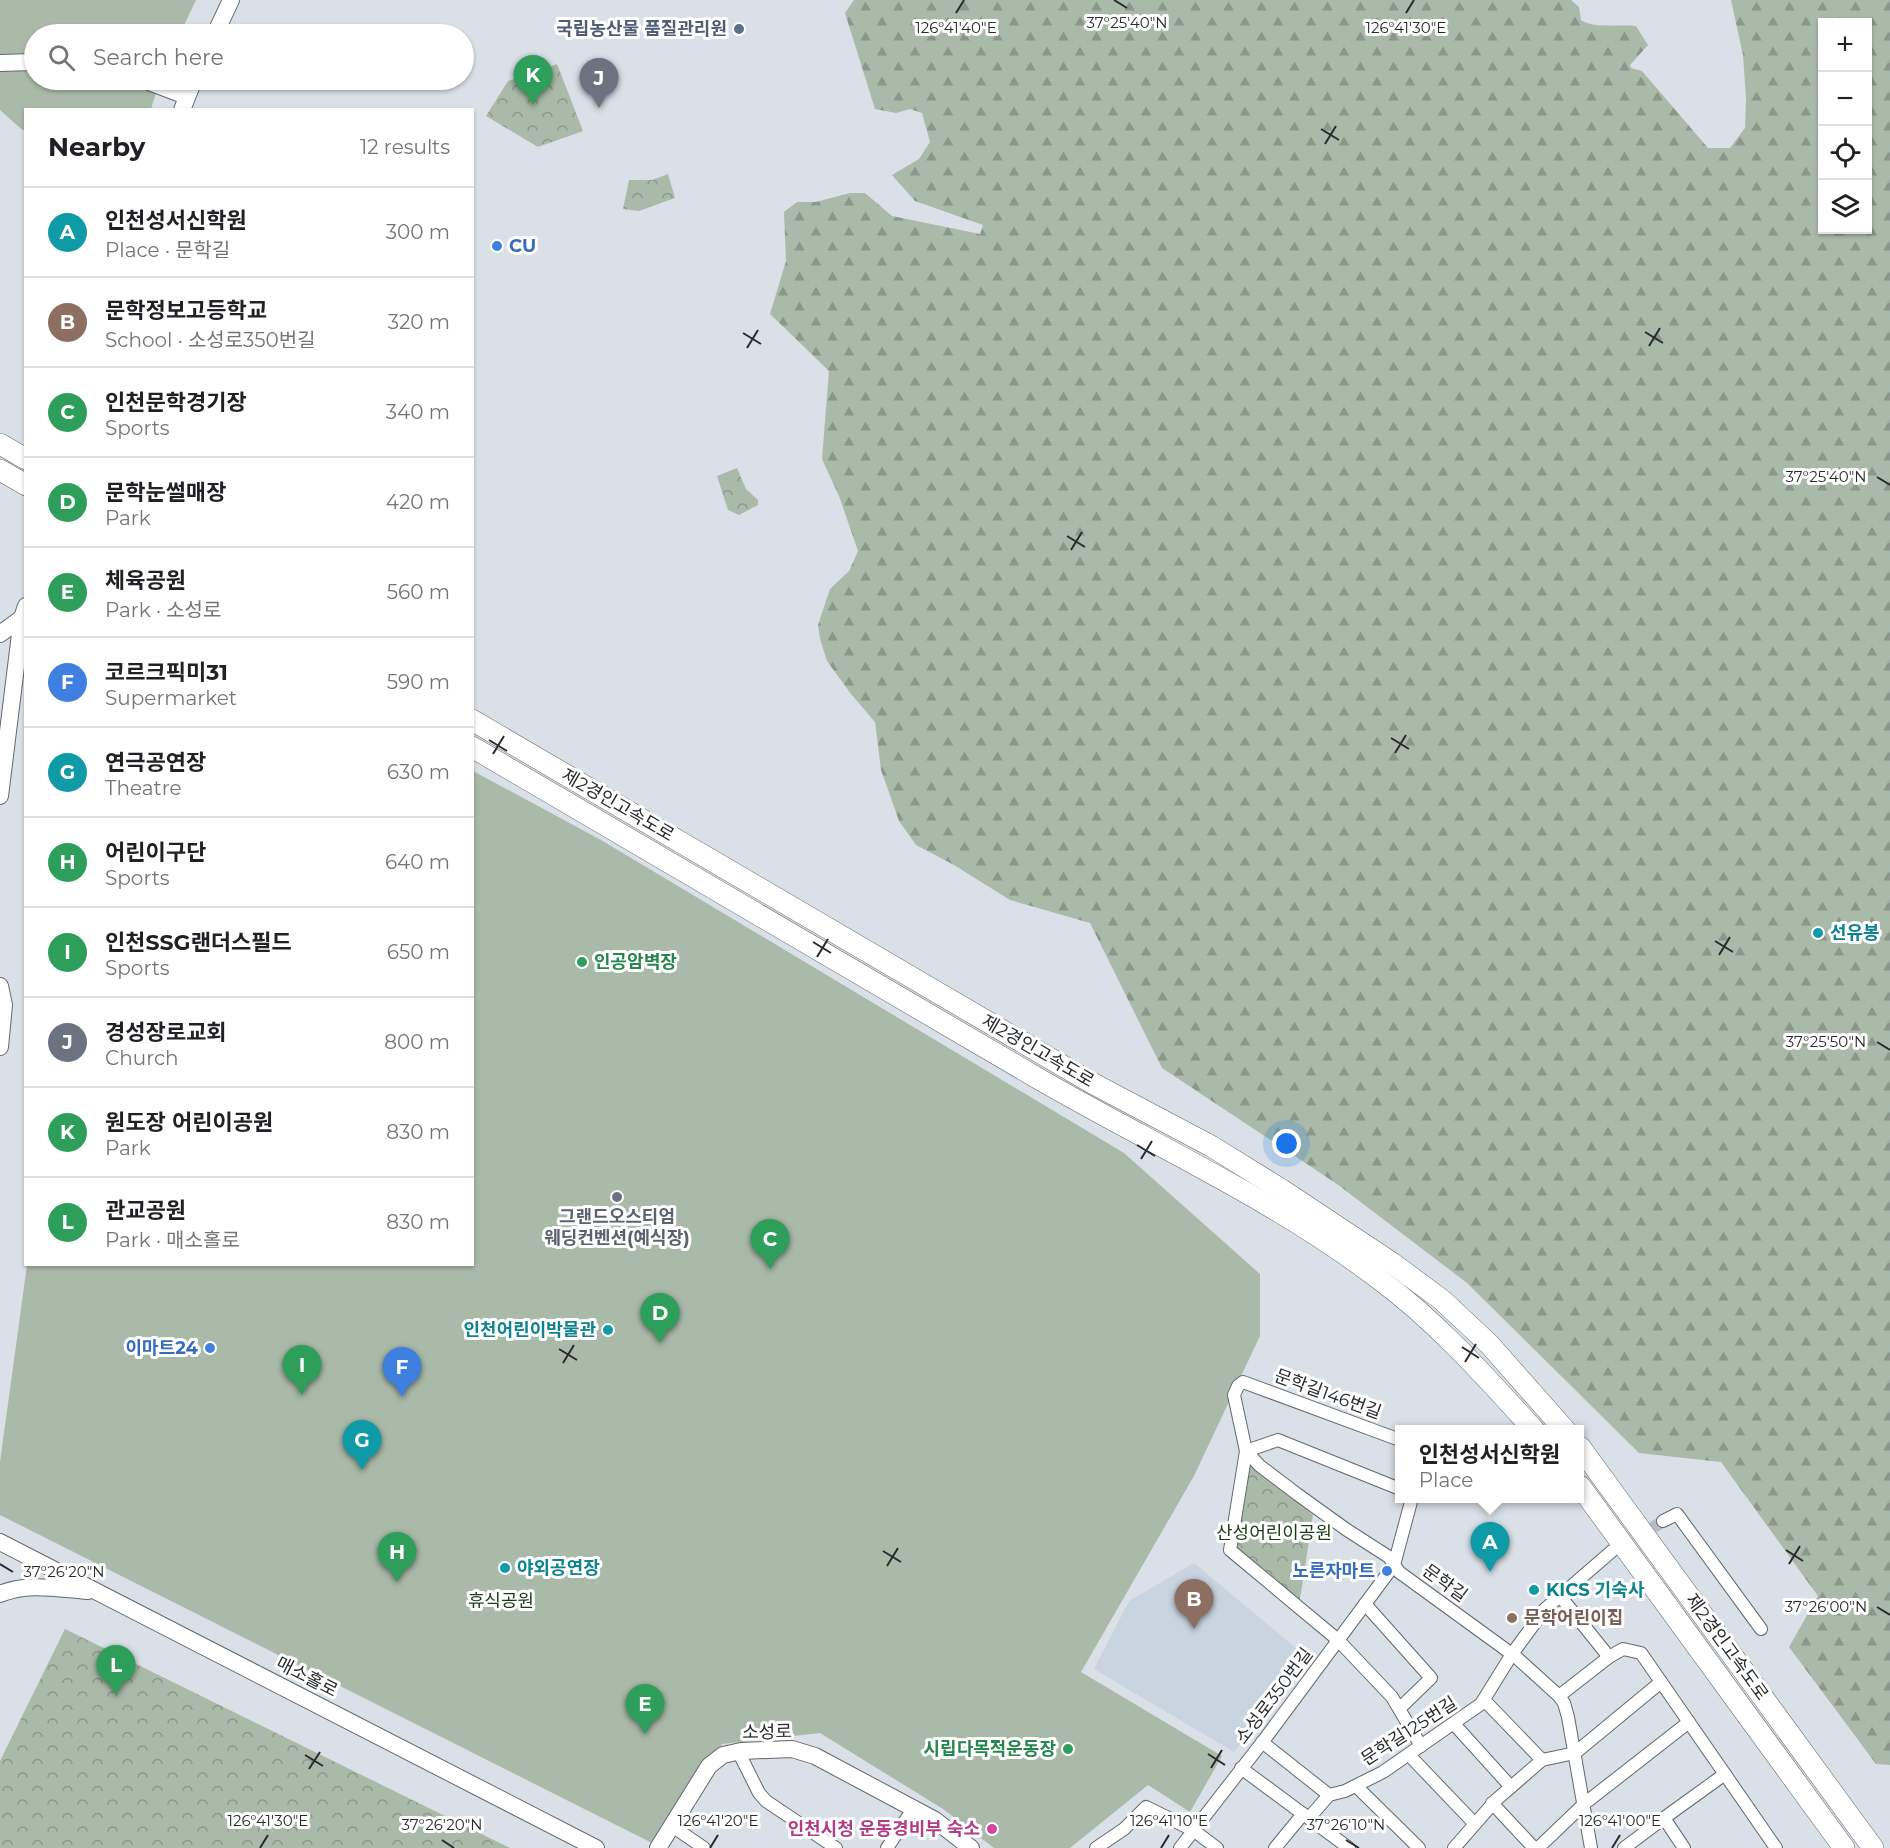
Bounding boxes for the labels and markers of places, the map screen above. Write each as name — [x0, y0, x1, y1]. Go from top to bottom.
place label: 국립농산물 품질관리원 — [556, 18, 727, 40]
marker: 국립농산물 품질관리원 — [732, 22, 746, 36]
pin: K — [514, 56, 552, 105]
pin: J — [580, 58, 618, 108]
place label: CU — [509, 235, 536, 257]
marker: CU — [490, 239, 504, 253]
place label: 선유봉 — [1830, 922, 1880, 944]
marker: 선유봉 — [1811, 926, 1825, 940]
place label: 인공암벽장 — [594, 951, 677, 973]
marker: 인공암벽장 — [575, 955, 589, 969]
marker: 그랜드오스티엄 웨딩컨벤션(예식장) — [610, 1190, 624, 1204]
place label: 그랜드오스티엄 웨딩컨벤션(예식장) — [544, 1206, 690, 1249]
pin: C — [750, 1220, 790, 1269]
pin: D — [640, 1294, 680, 1343]
place label: 인천어린이박물관 — [464, 1319, 596, 1341]
marker: 인천어린이박물관 — [601, 1323, 615, 1337]
place label: 이마트24 — [125, 1337, 199, 1359]
marker: 이마트24 — [203, 1341, 217, 1355]
pin: I — [282, 1346, 322, 1395]
pin: F — [382, 1348, 422, 1397]
pin: G — [342, 1420, 382, 1470]
pin: A — [1470, 1522, 1510, 1572]
pin: H — [378, 1532, 416, 1582]
place label: 야외공연장 — [517, 1557, 600, 1579]
place label: 노른자마트 — [1292, 1560, 1375, 1582]
marker: 야외공연장 — [498, 1561, 512, 1575]
marker: 노른자마트 — [1380, 1564, 1394, 1578]
place label: KICS 기숙사 — [1546, 1579, 1645, 1601]
pin: B — [1174, 1580, 1214, 1629]
marker: KICS 기숙사 — [1527, 1583, 1541, 1597]
place label: 문학어린이집 — [1524, 1607, 1623, 1629]
marker: 문학어린이집 — [1505, 1611, 1519, 1625]
pin: L — [96, 1646, 136, 1695]
pin: E — [626, 1684, 664, 1734]
place label: 시립다목적운동장 — [924, 1738, 1056, 1760]
marker: 시립다목적운동장 — [1061, 1742, 1075, 1756]
place label: 인천시청 운동경비부 숙소 — [788, 1818, 980, 1840]
marker: 인천시청 운동경비부 숙소 — [985, 1822, 999, 1836]

